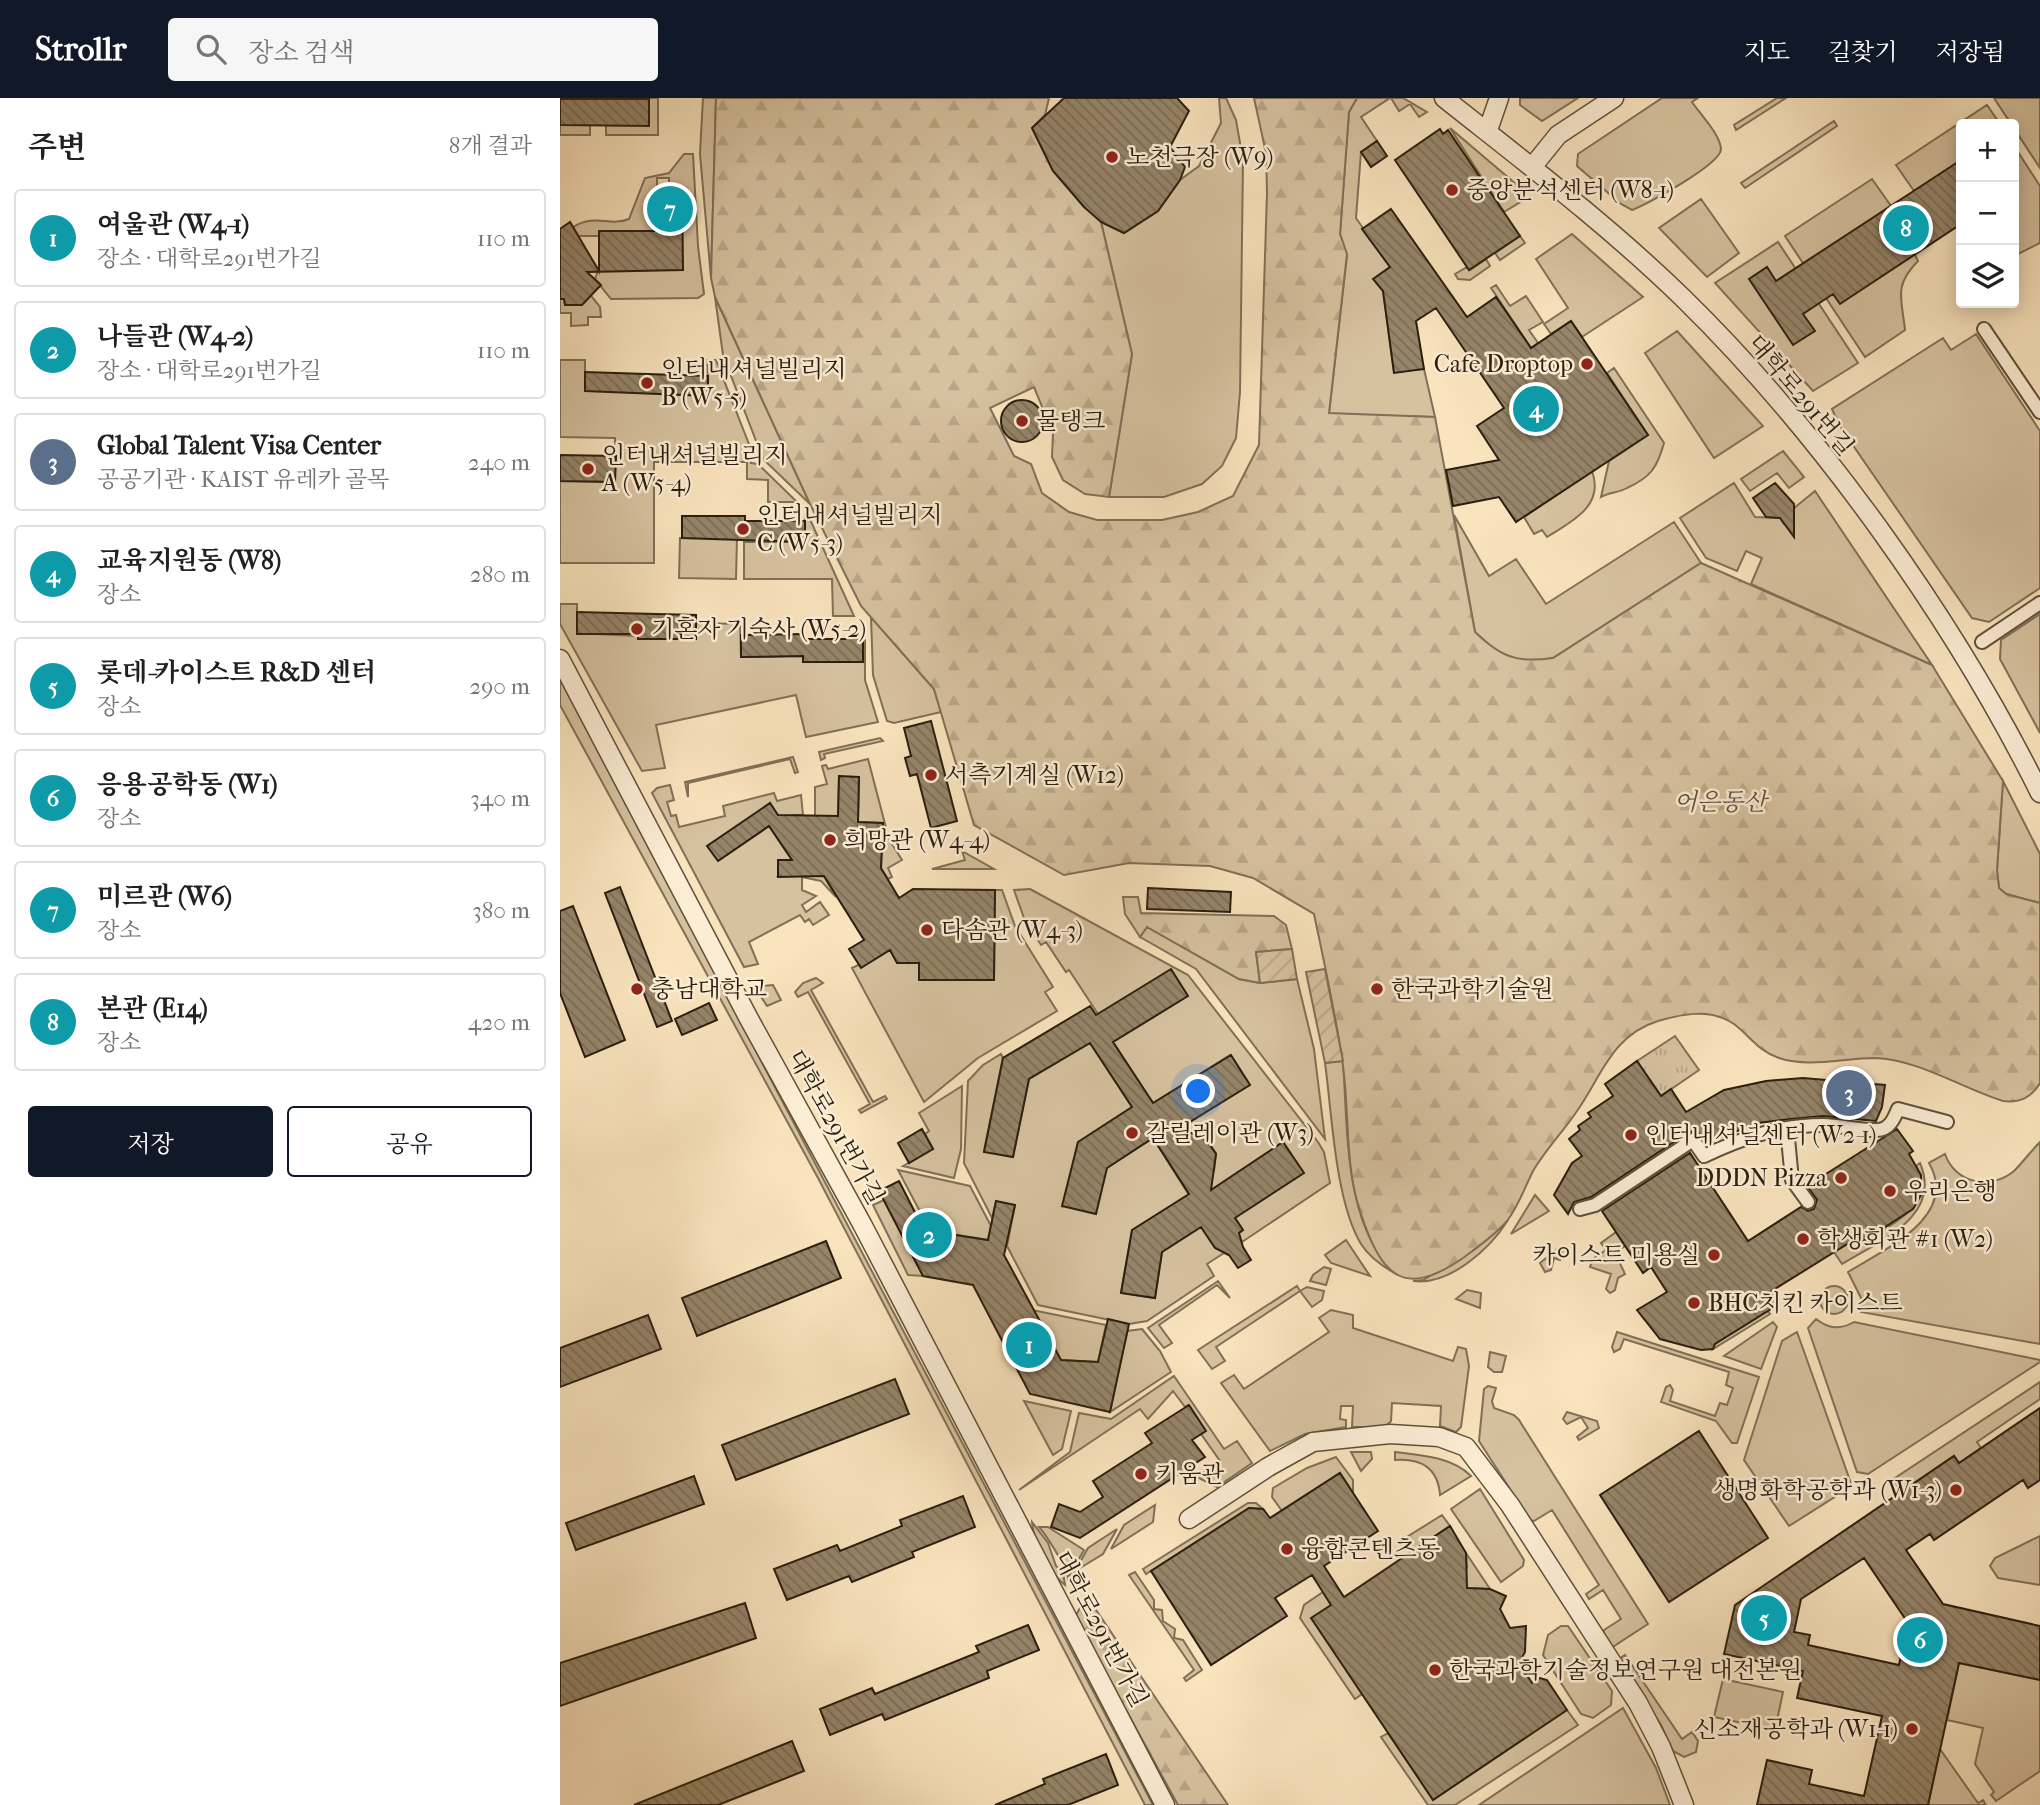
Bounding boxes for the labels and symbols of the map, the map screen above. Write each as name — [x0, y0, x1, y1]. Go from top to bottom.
place label: 노천극장 (W9) — [1126, 143, 1273, 171]
marker: 노천극장 (W9) — [1104, 149, 1120, 165]
place label: 중앙분석센터 (W8-1) — [1466, 176, 1674, 204]
marker: 중앙분석센터 (W8-1) — [1444, 182, 1460, 198]
pin: 7 — [647, 183, 693, 235]
pin: 8 — [1883, 202, 1929, 254]
street label: 대학로291번길 — [1742, 329, 1860, 461]
place label: Cafe Droptop — [1434, 350, 1573, 378]
place label: 인터내셔널빌리지 B (W5-5) — [661, 355, 846, 411]
marker: Cafe Droptop — [1579, 356, 1595, 372]
marker: 인터내셔널빌리지 B (W5-5) — [639, 375, 655, 391]
pin: 4 — [1513, 383, 1559, 435]
place label: 물탱크 — [1036, 407, 1106, 435]
marker: 물탱크 — [1014, 413, 1030, 429]
place label: 인터내셔널빌리지 A (W5-4) — [601, 441, 787, 497]
marker: 인터내셔널빌리지 A (W5-4) — [580, 461, 596, 477]
place label: 인터내셔널빌리지 C (W5-3) — [757, 501, 942, 557]
marker: 인터내셔널빌리지 C (W5-3) — [735, 521, 751, 537]
place label: 기혼자 기숙사 (W5-2) — [651, 615, 866, 643]
marker: 기혼자 기숙사 (W5-2) — [629, 621, 645, 637]
place label: 서측기계실 (W12) — [945, 761, 1124, 789]
marker: 서측기계실 (W12) — [923, 767, 939, 783]
park label: 어은동산 — [1674, 788, 1770, 816]
place label: 희망관 (W4-4) — [844, 826, 990, 854]
marker: 희망관 (W4-4) — [822, 832, 838, 848]
place label: 다솜관 (W4-3) — [941, 916, 1083, 944]
marker: 다솜관 (W4-3) — [919, 922, 935, 938]
place label: 충남대학교 — [651, 975, 767, 1003]
place label: 한국과학기술원 — [1391, 975, 1553, 1003]
marker: 충남대학교 — [629, 981, 645, 997]
marker: 한국과학기술원 — [1369, 981, 1385, 997]
street label: 대학로291번가길 — [782, 1045, 890, 1209]
pin: 3 — [1826, 1067, 1872, 1119]
your location — [1181, 1074, 1215, 1108]
place label: 갈릴레이관 (W3) — [1146, 1119, 1314, 1147]
place label: 인터내셔널센터 (W2-1) — [1645, 1121, 1876, 1149]
marker: 갈릴레이관 (W3) — [1124, 1125, 1140, 1141]
marker: 인터내셔널센터 (W2-1) — [1623, 1127, 1639, 1143]
place label: DDDN Pizza — [1696, 1164, 1828, 1192]
marker: DDDN Pizza — [1833, 1170, 1849, 1186]
place label: 우리은행 — [1904, 1177, 1997, 1205]
marker: 우리은행 — [1882, 1183, 1898, 1199]
pin: 2 — [906, 1209, 952, 1261]
place label: 학생회관 #1 (W2) — [1817, 1225, 1993, 1253]
marker: 학생회관 #1 (W2) — [1795, 1231, 1811, 1247]
place label: 카이스트 미용실 — [1533, 1241, 1700, 1269]
marker: 카이스트 미용실 — [1706, 1247, 1722, 1263]
place label: BHC치킨 카이스트 — [1708, 1289, 1903, 1317]
marker: BHC치킨 카이스트 — [1686, 1295, 1702, 1311]
pin: 1 — [1006, 1319, 1052, 1371]
place label: 키움관 — [1155, 1460, 1225, 1488]
marker: 키움관 — [1133, 1466, 1149, 1482]
place label: 생명화학공학과 (W1-3) — [1713, 1476, 1942, 1504]
marker: 생명화학공학과 (W1-3) — [1948, 1482, 1964, 1498]
place label: 융합콘텐츠동 — [1301, 1535, 1440, 1563]
marker: 융합콘텐츠동 — [1279, 1541, 1295, 1557]
street label: 대학로291번가길 — [1048, 1546, 1154, 1712]
pin: 5 — [1741, 1592, 1787, 1644]
pin: 6 — [1897, 1614, 1943, 1666]
place label: 한국과학기술정보연구원 대전본원 — [1449, 1656, 1802, 1684]
marker: 한국과학기술정보연구원 대전본원 — [1427, 1662, 1443, 1678]
place label: 신소재공학과 (W1-1) — [1693, 1715, 1898, 1743]
marker: 신소재공학과 (W1-1) — [1904, 1721, 1920, 1737]

